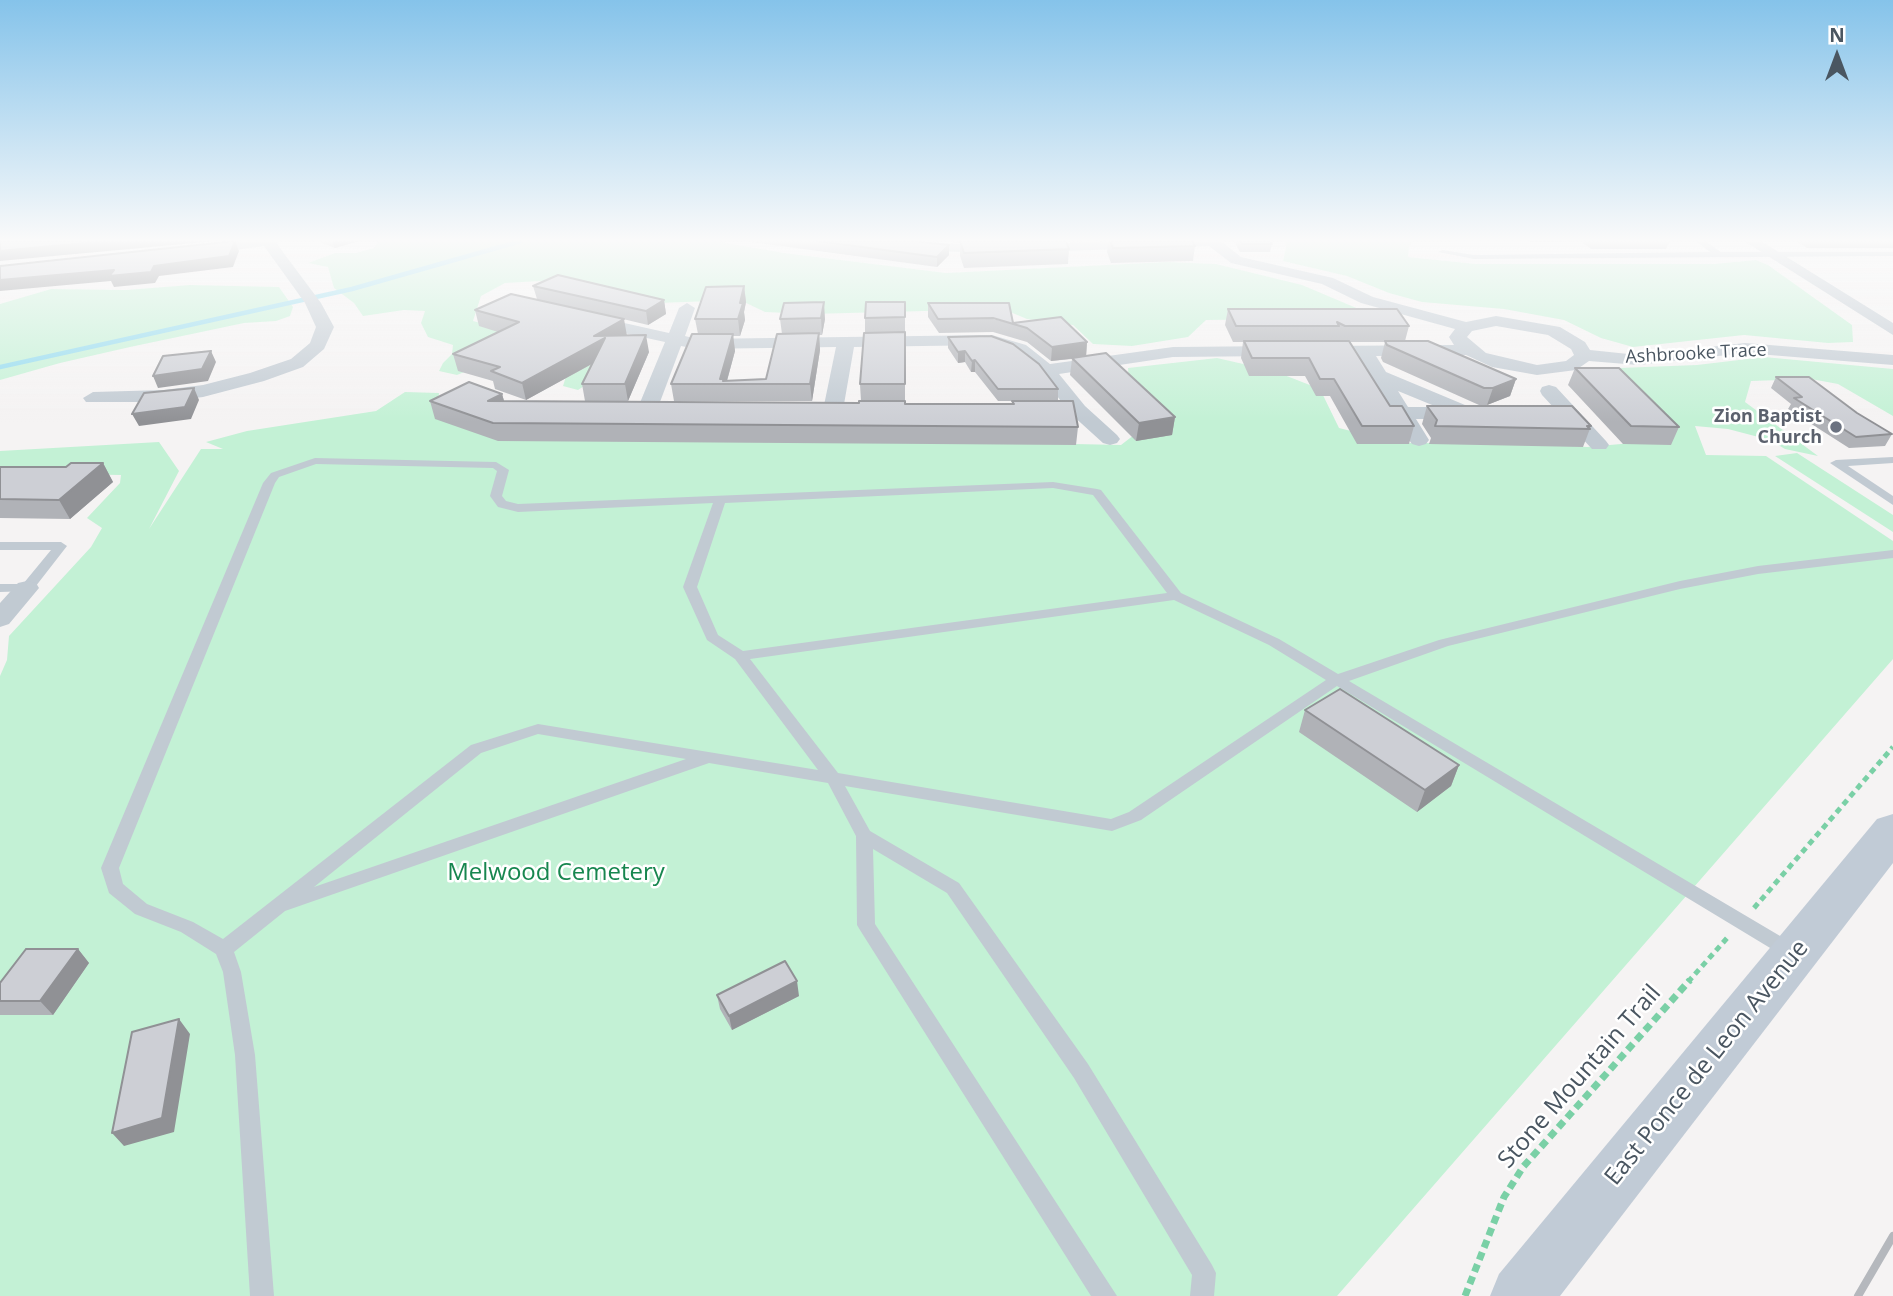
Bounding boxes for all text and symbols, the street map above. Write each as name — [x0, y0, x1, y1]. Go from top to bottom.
north arrow — [1802, 21, 1872, 91]
text: N — [1829, 22, 1845, 48]
street label: Ashbrooke Trace — [1625, 340, 1767, 368]
place label: Zion Baptist Church — [1714, 406, 1822, 448]
marker: Zion Baptist Church — [1828, 419, 1844, 435]
park label: Melwood Cemetery — [447, 859, 665, 887]
street label: East Ponce de Leon Avenue — [1599, 935, 1815, 1191]
street label: Stone Mountain Trail — [1493, 979, 1667, 1175]

